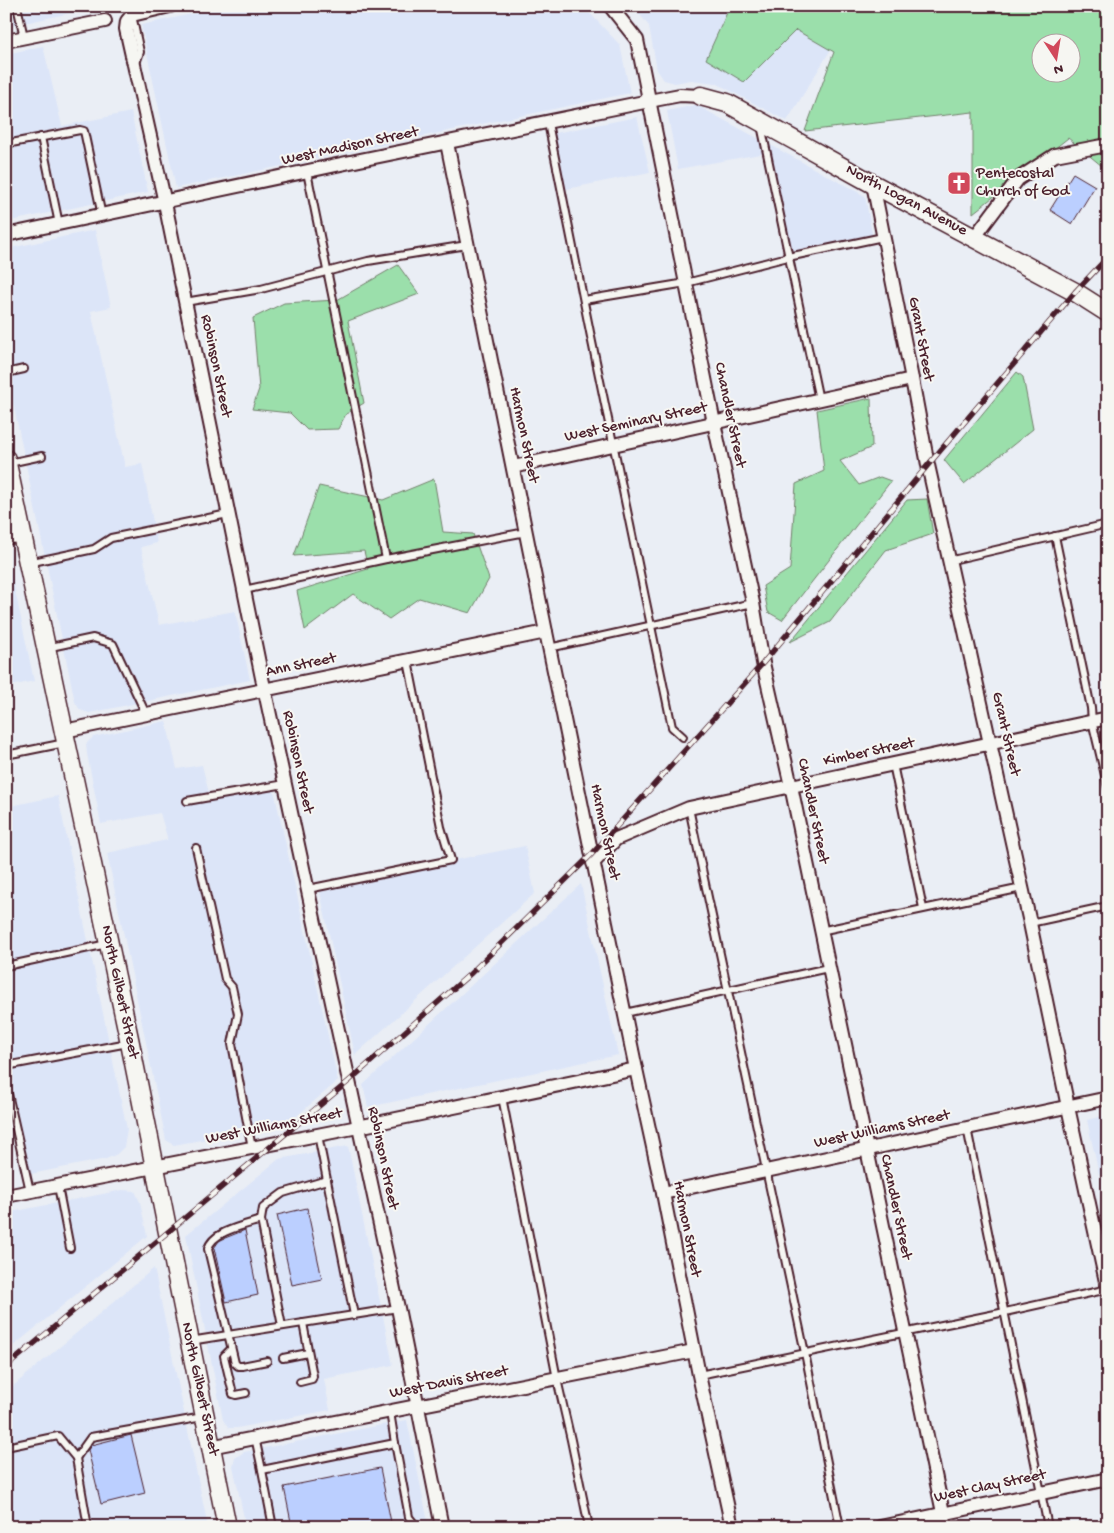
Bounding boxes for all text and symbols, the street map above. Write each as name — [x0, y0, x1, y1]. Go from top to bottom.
north arrow — [1032, 32, 1082, 82]
text: N — [1052, 59, 1064, 78]
street label: West Madison Street — [280, 123, 421, 171]
street label: North Logan Avenue — [842, 161, 971, 241]
place label: Pentecostal Church of God — [975, 165, 1071, 202]
church icon: Pentecostal Church of God — [946, 170, 972, 196]
street label: Grant Street — [903, 295, 938, 384]
street label: Robinson Street — [195, 313, 235, 420]
street label: Chandler Street — [709, 361, 750, 471]
street label: Harmon Street — [504, 385, 543, 486]
street label: West Seminary Street — [563, 398, 710, 447]
street label: Ann Street — [264, 649, 339, 683]
street label: Grant Street — [986, 690, 1024, 779]
street label: Robinson Street — [277, 709, 317, 816]
street label: Kimber Street — [822, 734, 918, 772]
street label: Chandler Street — [792, 757, 833, 867]
street label: Harmon Street — [585, 782, 624, 883]
street label: North Gilbert Street — [96, 924, 143, 1062]
street label: West Williams Street — [204, 1104, 345, 1150]
street label: Robinson Street — [362, 1105, 402, 1212]
street label: West Williams Street — [812, 1106, 953, 1154]
street label: Chandler Street — [875, 1153, 916, 1263]
street label: Harmon Street — [667, 1179, 705, 1280]
street label: North Gilbert Street — [176, 1321, 223, 1459]
street label: West Davis Street — [388, 1362, 511, 1404]
street label: West Clay Street — [933, 1466, 1049, 1508]

